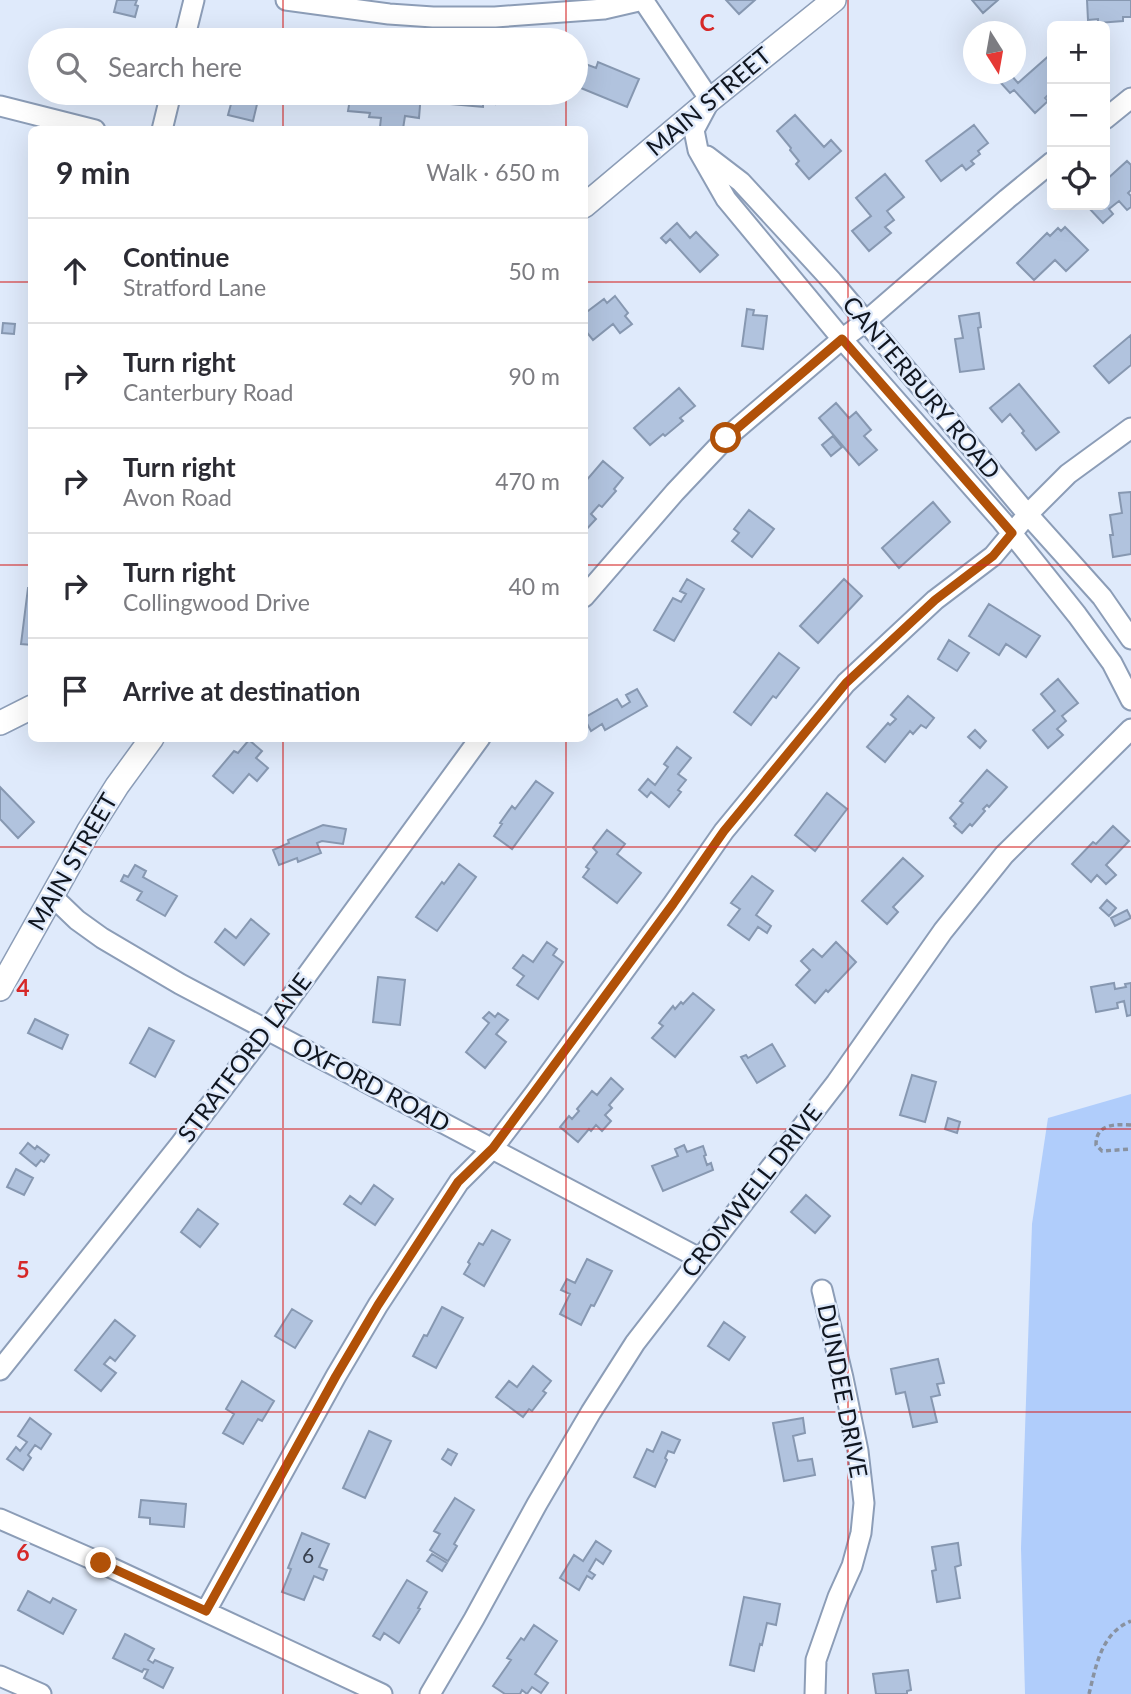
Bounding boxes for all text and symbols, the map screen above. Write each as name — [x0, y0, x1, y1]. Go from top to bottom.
text: C — [699, 8, 715, 36]
north arrow — [963, 21, 1026, 84]
map controls — [1047, 21, 1110, 210]
button: + — [1047, 21, 1110, 84]
search box — [28, 28, 588, 105]
street label: MAIN STREET — [640, 40, 776, 161]
icon: search — [52, 48, 90, 86]
text: Search here — [108, 51, 242, 83]
button: − — [1047, 84, 1110, 147]
button: locate — [1047, 147, 1110, 210]
text: 9 min — [56, 154, 130, 190]
text: Walk · 650 m — [426, 158, 560, 186]
text: Continue — [123, 241, 229, 273]
icon: ahead — [56, 252, 94, 290]
text: 50 m — [509, 257, 560, 285]
text: Stratford Lane — [123, 273, 266, 301]
street label: CANTERBURY ROAD — [837, 290, 1007, 484]
text: Turn right — [123, 346, 236, 378]
icon: right — [56, 357, 94, 395]
text: 90 m — [509, 362, 560, 390]
text: Canterbury Road — [123, 378, 293, 406]
route start — [710, 422, 741, 453]
text: Turn right — [123, 451, 236, 483]
icon: right — [56, 462, 94, 500]
text: 470 m — [495, 467, 560, 495]
text: Avon Road — [123, 483, 232, 511]
text: Turn right — [123, 556, 236, 588]
icon: right — [56, 567, 94, 605]
text: 40 m — [509, 572, 560, 600]
text: Collingwood Drive — [123, 588, 310, 616]
icon: arrive — [56, 672, 94, 710]
text: Arrive at destination — [123, 675, 360, 707]
street label: MAIN STREET — [21, 787, 123, 935]
street label: STRATFORD LANE — [171, 967, 317, 1147]
text: 4 — [16, 973, 30, 1001]
street label: OXFORD ROAD — [288, 1030, 455, 1137]
street label: CROMWELL DRIVE — [674, 1098, 827, 1282]
text: 5 — [16, 1255, 30, 1283]
street label: DUNDEE DRIVE — [812, 1301, 875, 1480]
text: 6 — [16, 1538, 30, 1566]
house number: 6 — [302, 1542, 314, 1567]
route end — [85, 1547, 116, 1578]

